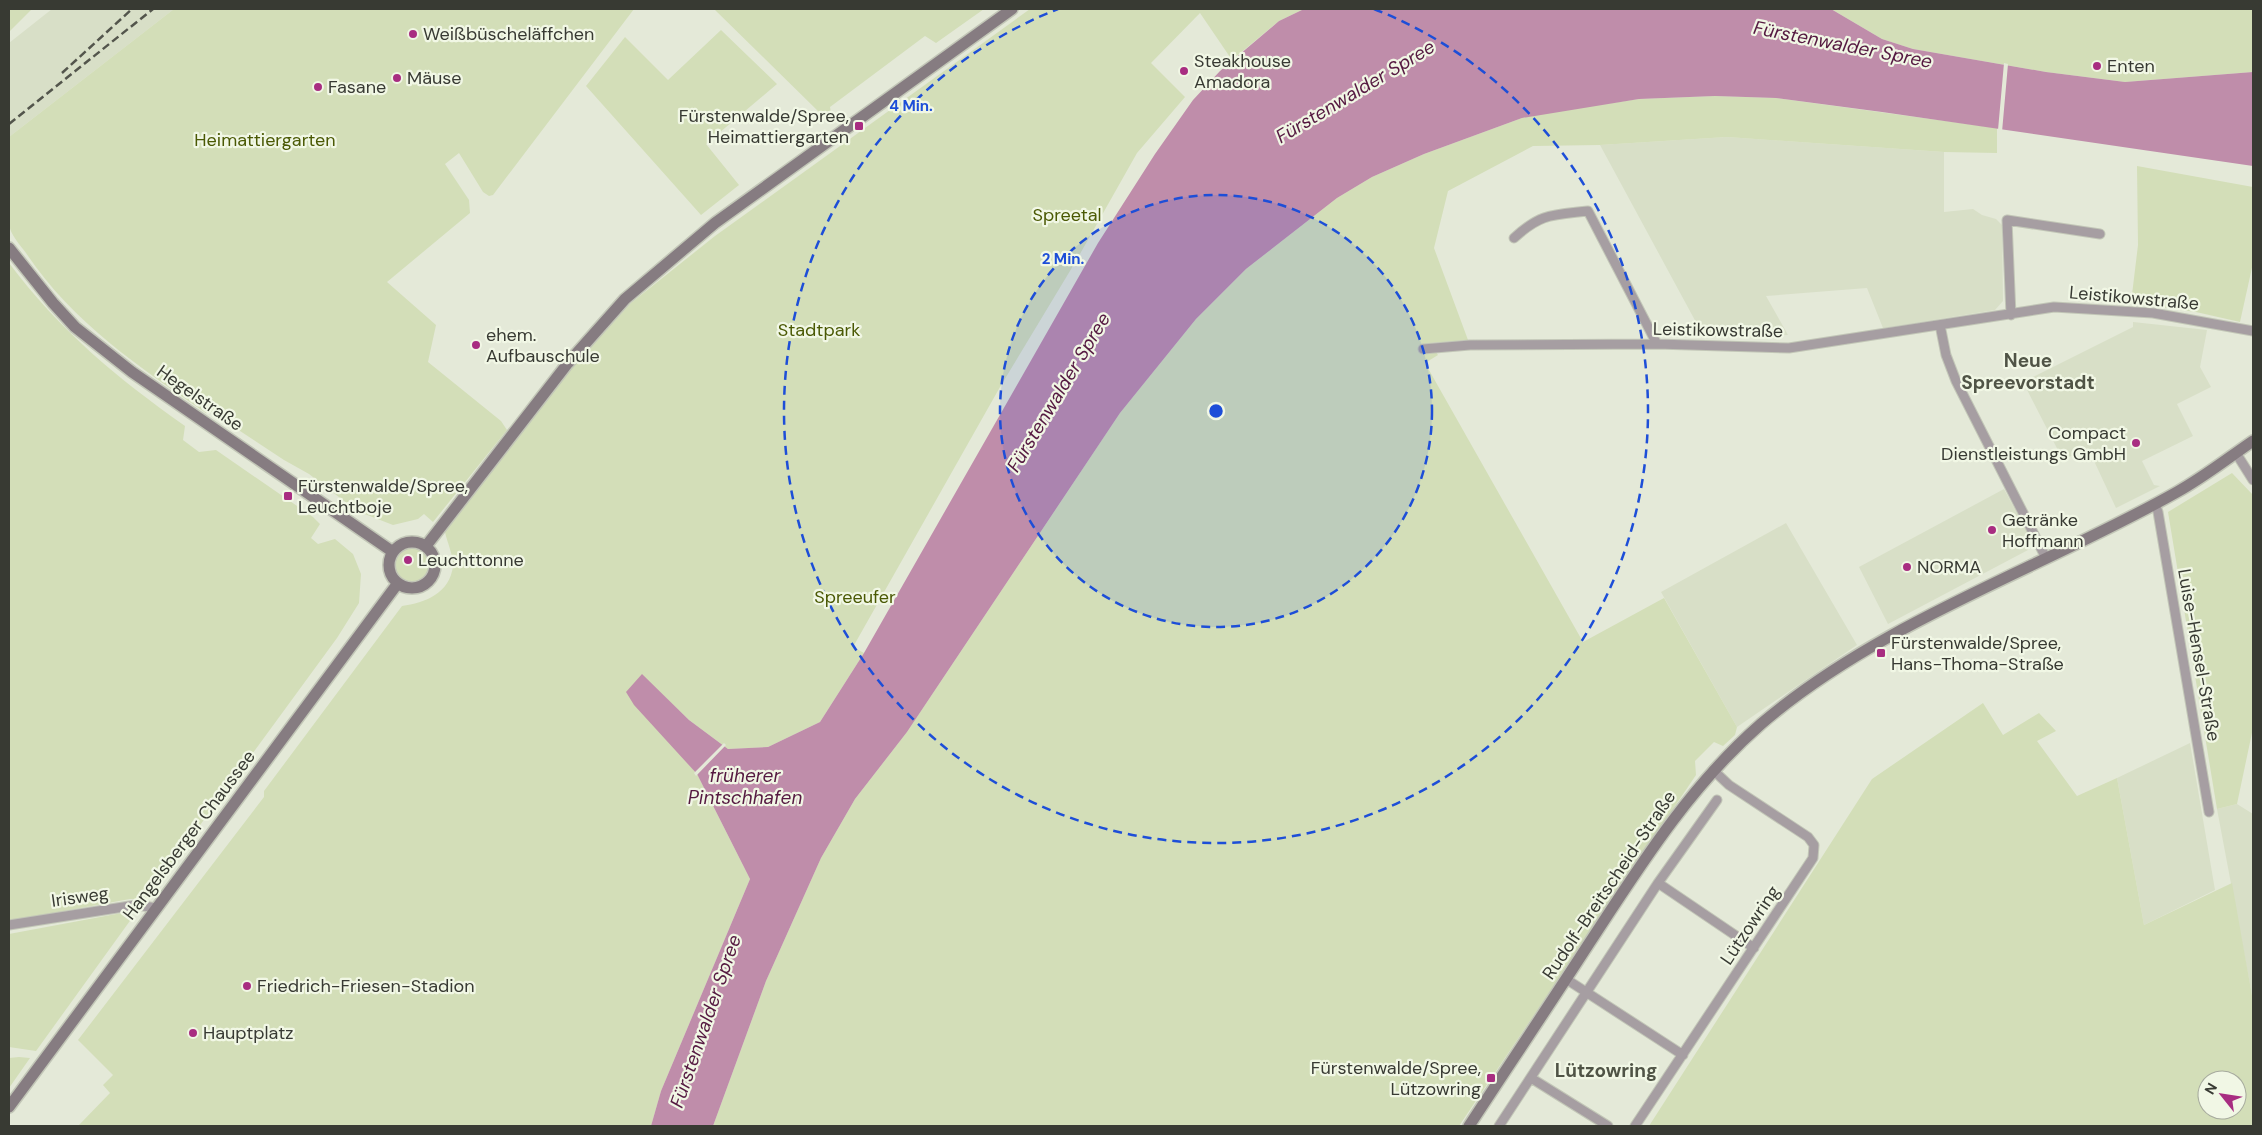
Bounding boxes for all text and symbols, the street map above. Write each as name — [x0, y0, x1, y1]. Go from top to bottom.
water label: Fürstenwalder Spree — [1751, 15, 1935, 74]
place label: Weißbüscheläffchen — [423, 22, 594, 46]
marker: Weißbüscheläffchen — [407, 28, 419, 40]
water label: Fürstenwalder Spree — [1271, 34, 1440, 149]
place label: Steakhouse Amadora — [1194, 49, 1291, 94]
place label: Enten — [2107, 54, 2155, 78]
marker: Enten — [2091, 60, 2103, 72]
marker: Steakhouse Amadora — [1178, 65, 1190, 77]
place label: Mäuse — [407, 66, 462, 90]
marker: Mäuse — [391, 72, 403, 84]
place label: Fasane — [328, 75, 386, 99]
marker: Fasane — [312, 81, 324, 93]
text: 4 Min. — [889, 96, 933, 116]
place label: Fürstenwalde/Spree, Heimattiergarten — [679, 104, 849, 149]
marker: Fürstenwalde/Spree, Heimattiergarten — [853, 120, 865, 132]
park label: Heimattiergarten — [194, 128, 336, 152]
park label: Spreetal — [1032, 203, 1102, 227]
text: 2 Min. — [1042, 249, 1085, 269]
street label: Leistikowstraße — [2068, 280, 2200, 316]
water label: Fürstenwalder Spree — [1001, 308, 1116, 476]
street label: Leistikowstraße — [1653, 317, 1783, 343]
park label: Stadtpark — [778, 318, 860, 342]
place label: ehem. Aufbauschule — [486, 323, 600, 368]
marker: ehem. Aufbauschule — [470, 339, 482, 351]
district label: Neue Spreevorstadt — [1961, 348, 2095, 395]
street label: Hegelstraße — [152, 359, 248, 437]
centre of rings — [1207, 402, 1225, 420]
place label: Compact Dienstleistungs GmbH — [1941, 421, 2126, 466]
marker: Compact Dienstleistungs GmbH — [2130, 437, 2142, 449]
place label: Fürstenwalde/Spree, Leuchtboje — [298, 474, 468, 519]
marker: Fürstenwalde/Spree, Leuchtboje — [282, 490, 294, 502]
place label: Getränke Hoffmann — [2002, 508, 2084, 553]
marker: Getränke Hoffmann — [1986, 524, 1998, 536]
place label: Leuchttonne — [418, 548, 524, 572]
marker: Leuchttonne — [402, 554, 414, 566]
place label: NORMA — [1917, 555, 1981, 579]
marker: NORMA — [1901, 561, 1913, 573]
street label: Luise-Hensel-Straße — [2172, 567, 2226, 743]
park label: Spreeufer — [814, 585, 896, 609]
place label: Fürstenwalde/Spree, Hans-Thoma-Straße — [1891, 631, 2064, 676]
marker: Fürstenwalde/Spree, Hans-Thoma-Straße — [1875, 647, 1887, 659]
street label: Hangelsberger Chaussee — [117, 745, 261, 925]
water label: früherer Pintschhafen — [688, 763, 802, 810]
street label: Rudolf-Breitscheid-Straße — [1537, 786, 1681, 984]
street label: Irisweg — [50, 881, 110, 913]
street label: Lützowring — [1715, 881, 1785, 969]
water label: Fürstenwalder Spree — [664, 931, 747, 1111]
place label: Friedrich-Friesen-Stadion — [257, 974, 475, 998]
marker: Friedrich-Friesen-Stadion — [241, 980, 253, 992]
place label: Hauptplatz — [203, 1021, 293, 1045]
marker: Hauptplatz — [187, 1027, 199, 1039]
place label: Fürstenwalde/Spree, Lützowring — [1311, 1056, 1481, 1101]
district label: Lützowring — [1555, 1058, 1657, 1083]
north arrow — [2197, 1070, 2247, 1120]
marker: Fürstenwalde/Spree, Lützowring — [1485, 1072, 1497, 1084]
text: N — [2200, 1080, 2221, 1097]

